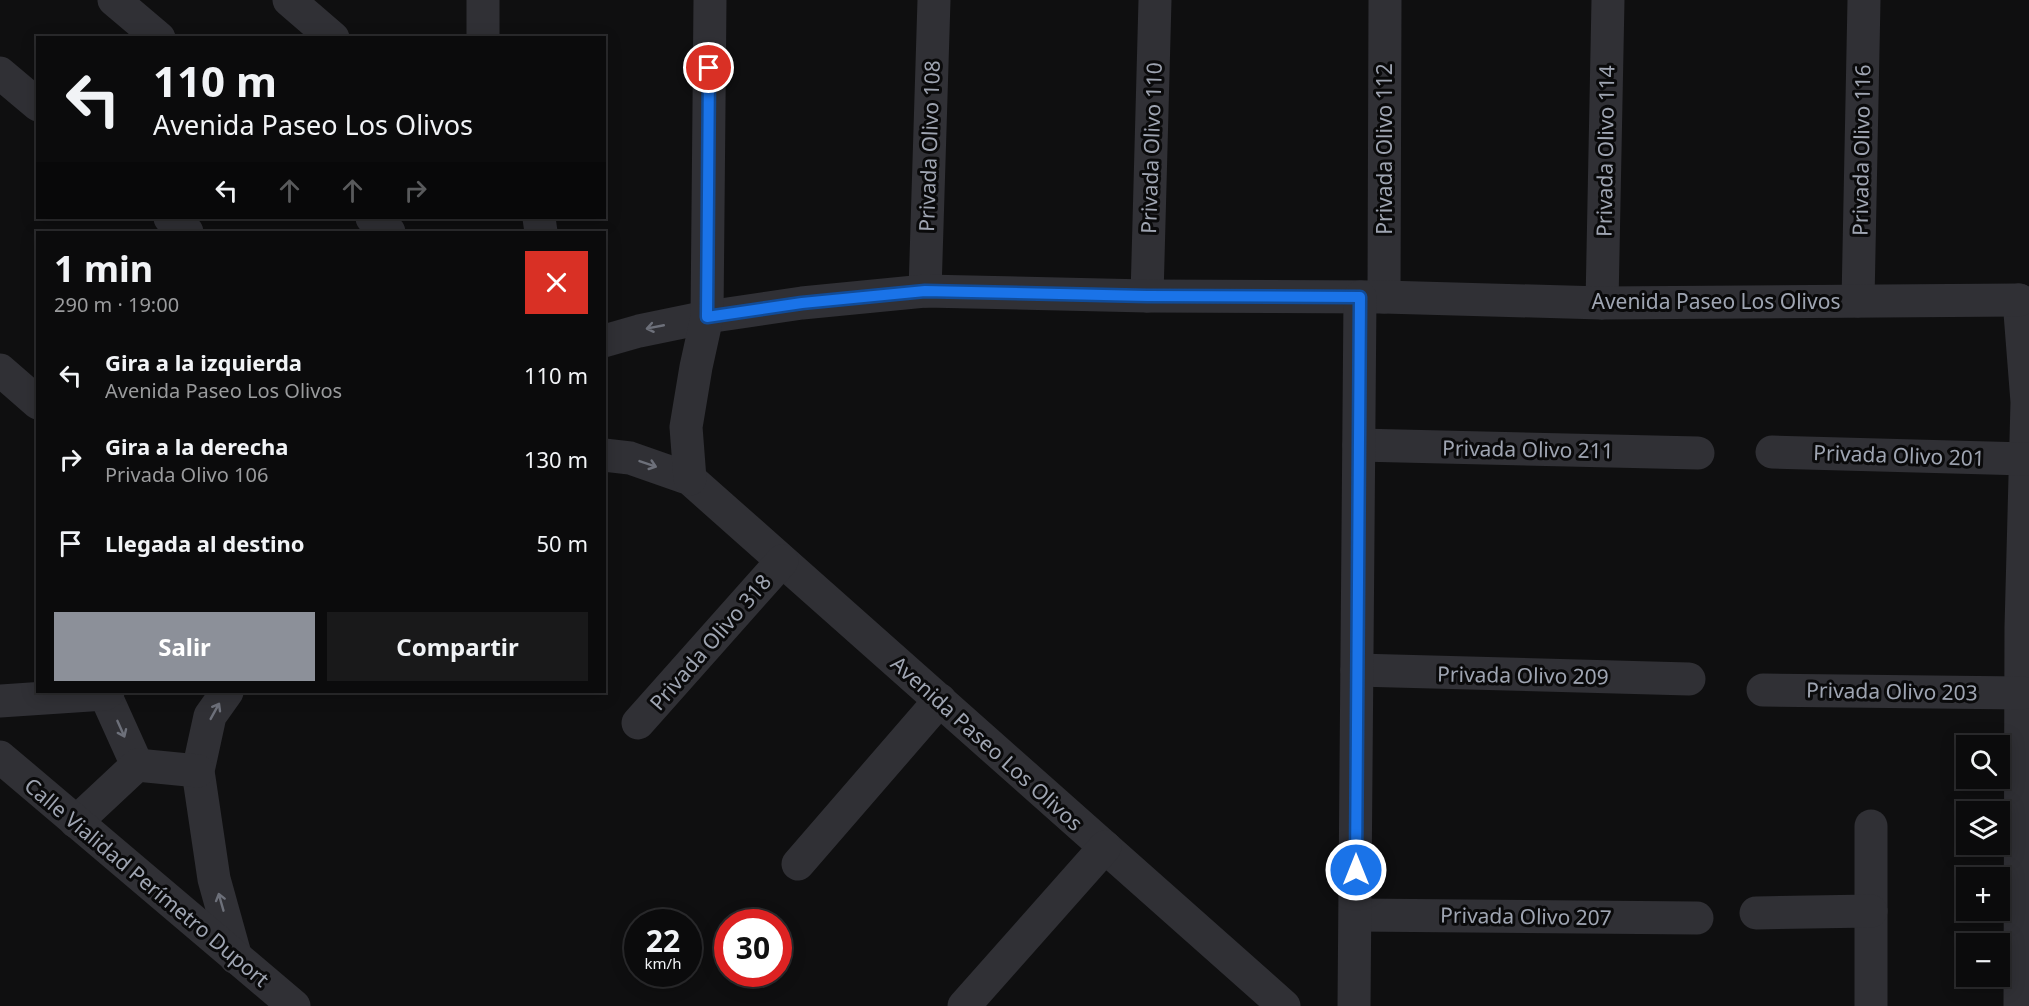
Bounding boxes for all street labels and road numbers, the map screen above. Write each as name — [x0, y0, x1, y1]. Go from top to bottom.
street label: Privada Olivo 108 — [912, 60, 946, 232]
street label: Privada Olivo 110 — [1134, 62, 1168, 234]
street label: Privada Olivo 112 — [1370, 63, 1398, 235]
street label: Privada Olivo 116 — [1846, 64, 1876, 236]
street label: Privada Olivo 114 — [1590, 65, 1620, 237]
street label: Avenida Paseo Los Olivos — [1592, 287, 1840, 315]
street label: Privada Olivo 211 — [1442, 434, 1614, 464]
street label: Privada Olivo 201 — [1813, 438, 1985, 472]
street label: Privada Olivo 318 — [643, 568, 777, 716]
street label: Avenida Paseo Los Olivos — [885, 649, 1089, 837]
street label: Privada Olivo 209 — [1437, 660, 1609, 690]
street label: Privada Olivo 203 — [1806, 676, 1978, 706]
street label: Calle Vialidad Perímetro Duport — [19, 771, 276, 993]
street label: Privada Olivo 207 — [1440, 901, 1612, 931]

